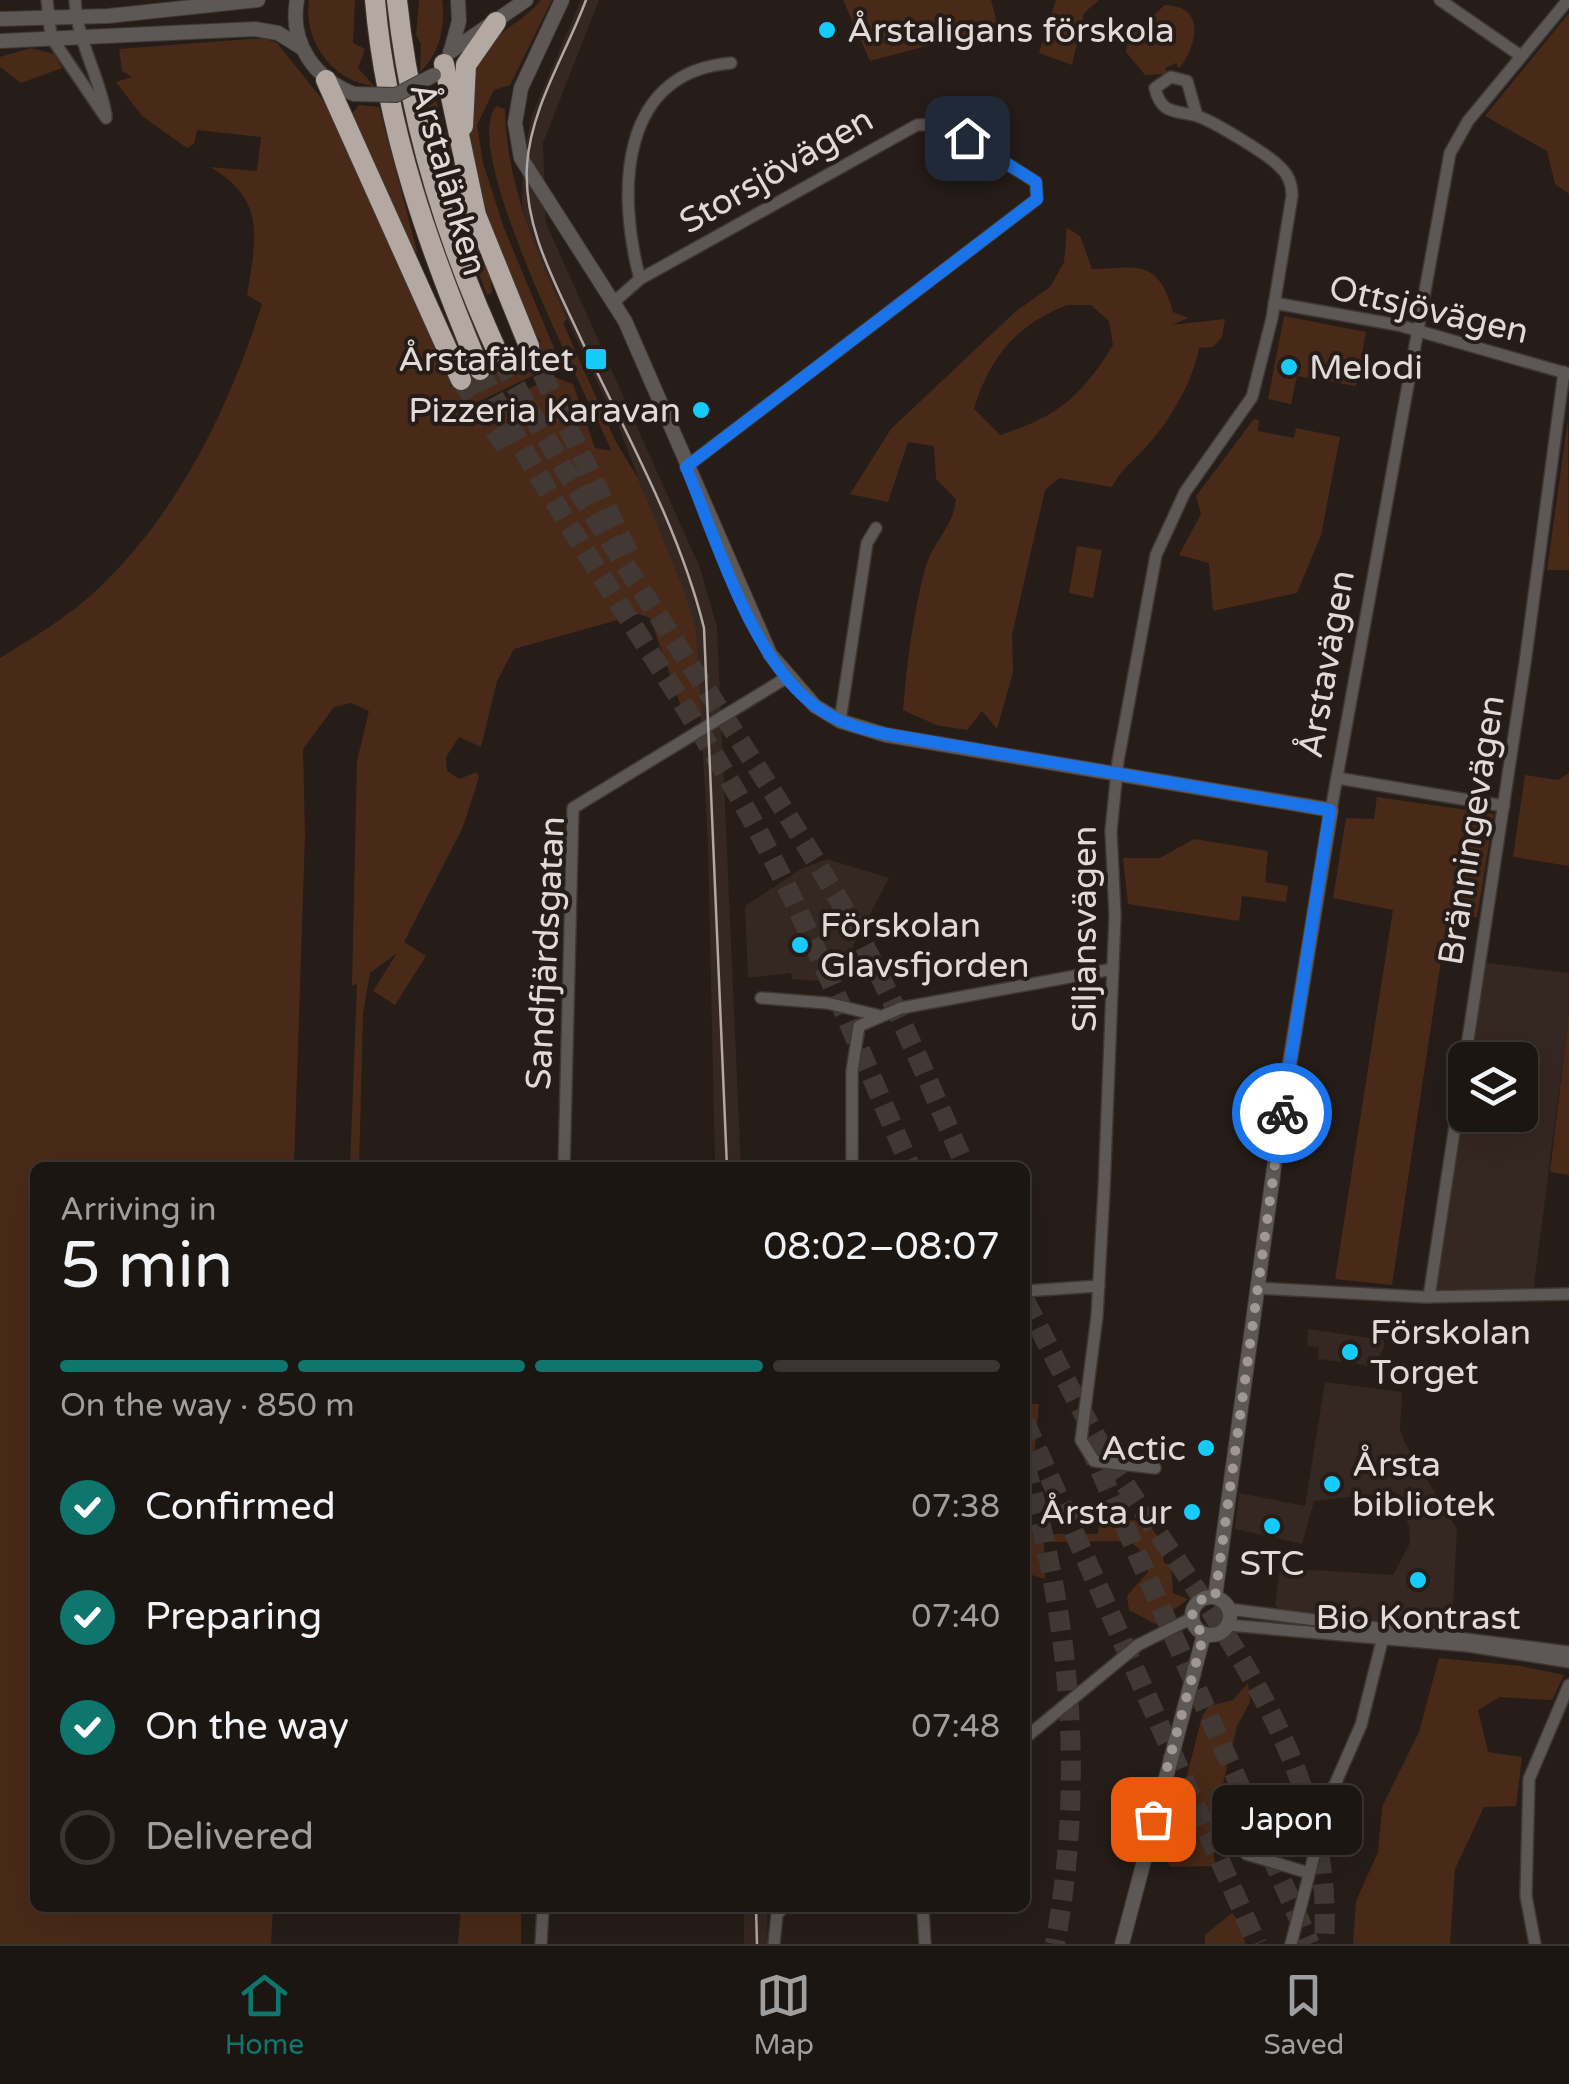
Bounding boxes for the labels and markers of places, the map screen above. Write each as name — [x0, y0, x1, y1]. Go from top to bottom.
place label: Årstaligans förskola — [847, 10, 1175, 52]
marker: Årstaligans förskola — [816, 19, 838, 41]
pin — [925, 96, 1010, 181]
place label: Årstafältet — [398, 339, 574, 381]
marker: Årstafältet — [583, 346, 609, 372]
place label: Melodi — [1309, 347, 1423, 389]
marker: Melodi — [1278, 356, 1300, 378]
place label: Pizzeria Karavan — [408, 390, 681, 432]
marker: Pizzeria Karavan — [690, 399, 712, 421]
place label: Förskolan Glavsfjorden — [820, 905, 1030, 987]
marker: Förskolan Glavsfjorden — [789, 934, 811, 956]
place label: Förskolan Torget — [1370, 1312, 1531, 1394]
marker: Förskolan Torget — [1339, 1341, 1361, 1363]
place label: Actic — [1101, 1428, 1186, 1470]
marker: Actic — [1195, 1437, 1217, 1459]
place label: Årsta bibliotek — [1352, 1444, 1495, 1526]
marker: Årsta bibliotek — [1321, 1473, 1343, 1495]
place label: Årsta ur — [1039, 1492, 1173, 1534]
marker: Årsta ur — [1181, 1501, 1203, 1523]
marker: STC — [1261, 1515, 1283, 1537]
place label: STC — [1239, 1543, 1305, 1585]
marker: Bio Kontrast — [1407, 1569, 1429, 1591]
place label: Bio Kontrast — [1315, 1597, 1521, 1639]
pin — [1111, 1777, 1196, 1862]
callout: Japon — [1213, 1784, 1363, 1854]

